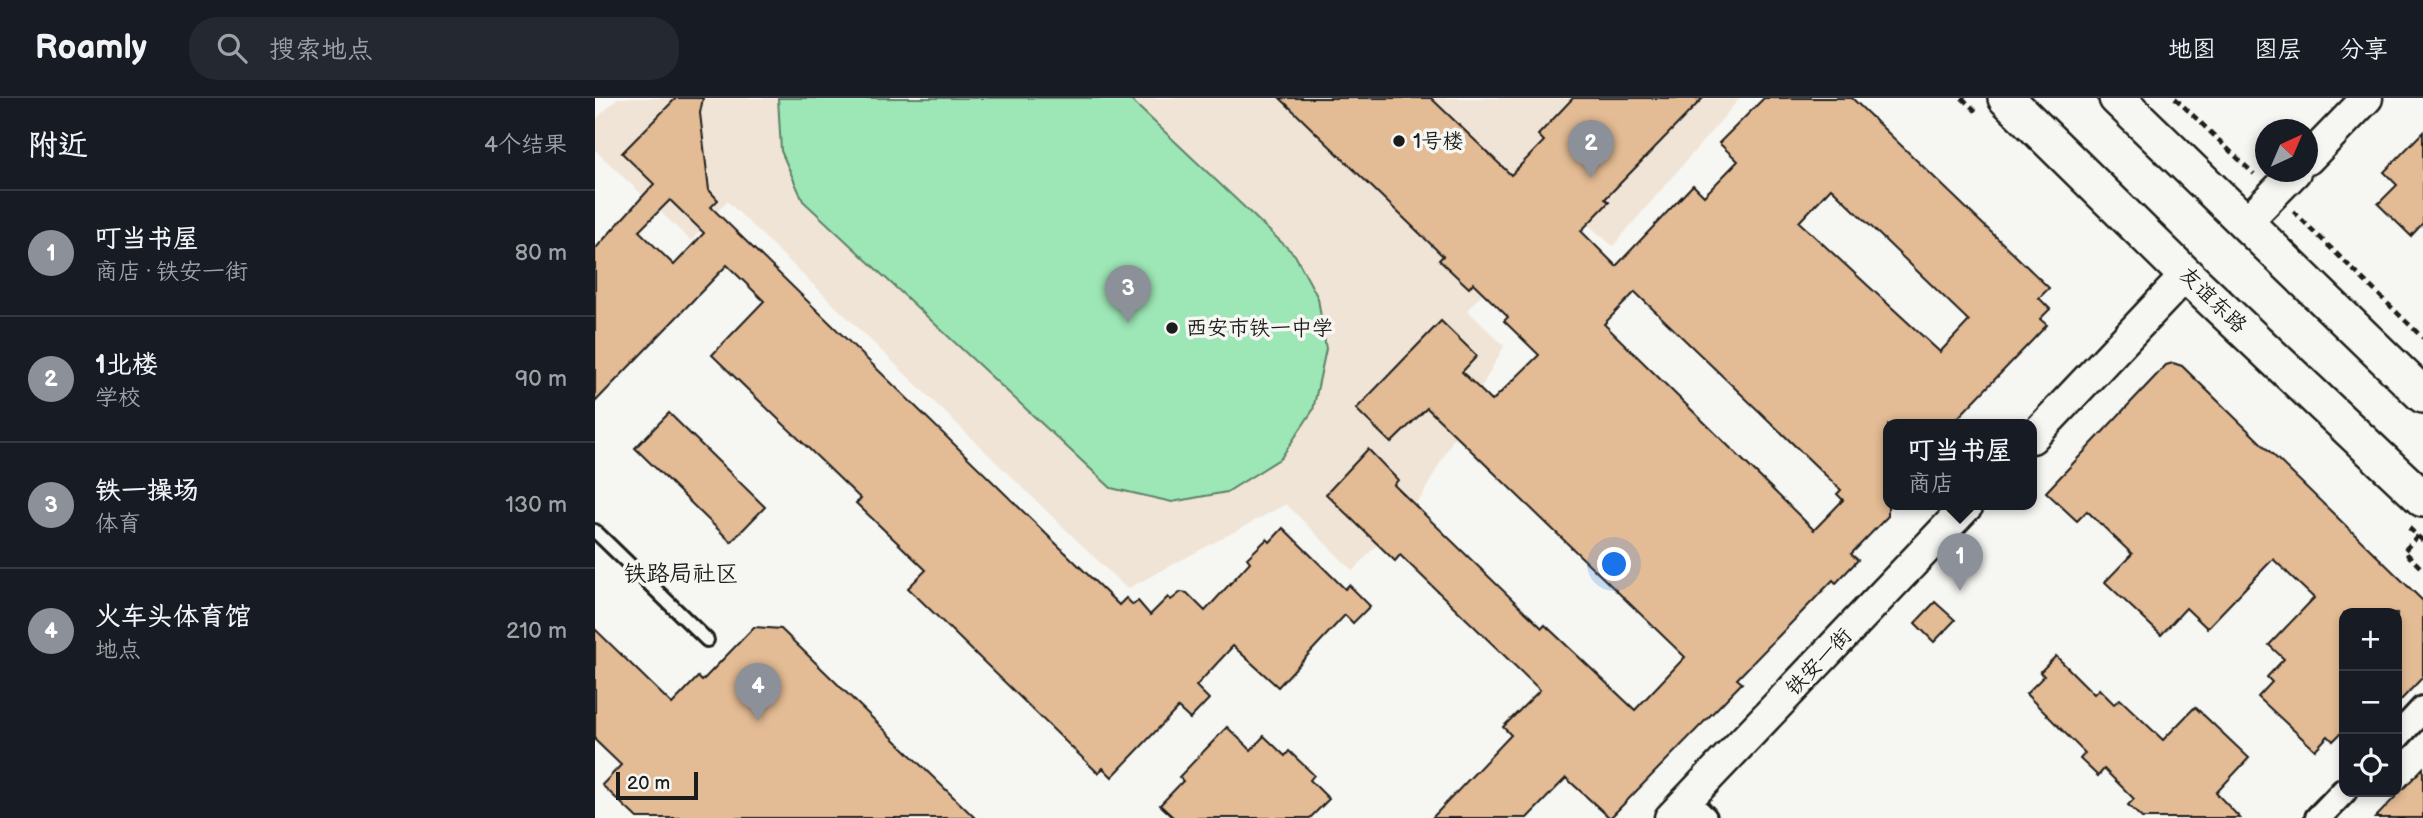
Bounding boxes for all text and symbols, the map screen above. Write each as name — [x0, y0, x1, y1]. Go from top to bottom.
search box — [189, 17, 679, 80]
text: Roamly — [35, 28, 147, 68]
icon: search — [213, 29, 251, 67]
text: 搜索地点 — [269, 35, 373, 66]
text: 地图 — [2168, 35, 2216, 64]
text: 图层 — [2254, 35, 2302, 64]
text: 分享 — [2340, 35, 2388, 64]
north arrow — [2255, 119, 2318, 182]
pin: 2 — [1568, 120, 1614, 178]
text: 附近 — [28, 128, 88, 164]
place label: 1号楼 — [1413, 129, 1463, 154]
text: 4个结果 — [484, 131, 567, 159]
marker: 1号楼 — [1391, 133, 1407, 149]
text: 叮当书屋 — [95, 224, 199, 255]
text: 1 — [46, 239, 56, 267]
text: 80 m — [515, 239, 567, 267]
text: 商店 · 铁安一街 — [95, 258, 248, 286]
street label: 友谊东路 — [2174, 262, 2252, 338]
pin: 3 — [1105, 265, 1151, 323]
place label: 西安市铁一中学 — [1186, 316, 1333, 341]
marker: 西安市铁一中学 — [1164, 320, 1180, 336]
text: 1北楼 — [95, 350, 158, 381]
text: 2 — [44, 365, 58, 393]
text: 90 m — [515, 365, 567, 393]
text: 学校 — [95, 384, 141, 412]
popup — [1883, 419, 2037, 510]
text: 叮当书屋 — [1908, 436, 2012, 467]
text: 商店 — [1908, 470, 1954, 498]
text: 铁一操场 — [95, 476, 199, 507]
text: 3 — [44, 491, 58, 519]
text: 130 m — [505, 491, 567, 519]
text: 体育 — [95, 510, 141, 538]
pin: 1 — [1937, 533, 1983, 591]
your location — [1597, 547, 1631, 581]
district label: 铁路局社区 — [624, 560, 739, 588]
text: 火车头体育馆 — [95, 602, 251, 633]
map controls — [2339, 608, 2402, 797]
button: + — [2339, 608, 2402, 671]
text: 4 — [44, 617, 58, 645]
text: 210 m — [506, 617, 567, 645]
street label: 铁安一街 — [1781, 623, 1857, 701]
text: 地点 — [95, 636, 141, 664]
pin: 4 — [735, 663, 781, 721]
button: − — [2339, 671, 2402, 734]
button: locate — [2339, 734, 2402, 797]
scale bar — [616, 769, 698, 801]
text: 20 m — [627, 772, 670, 795]

